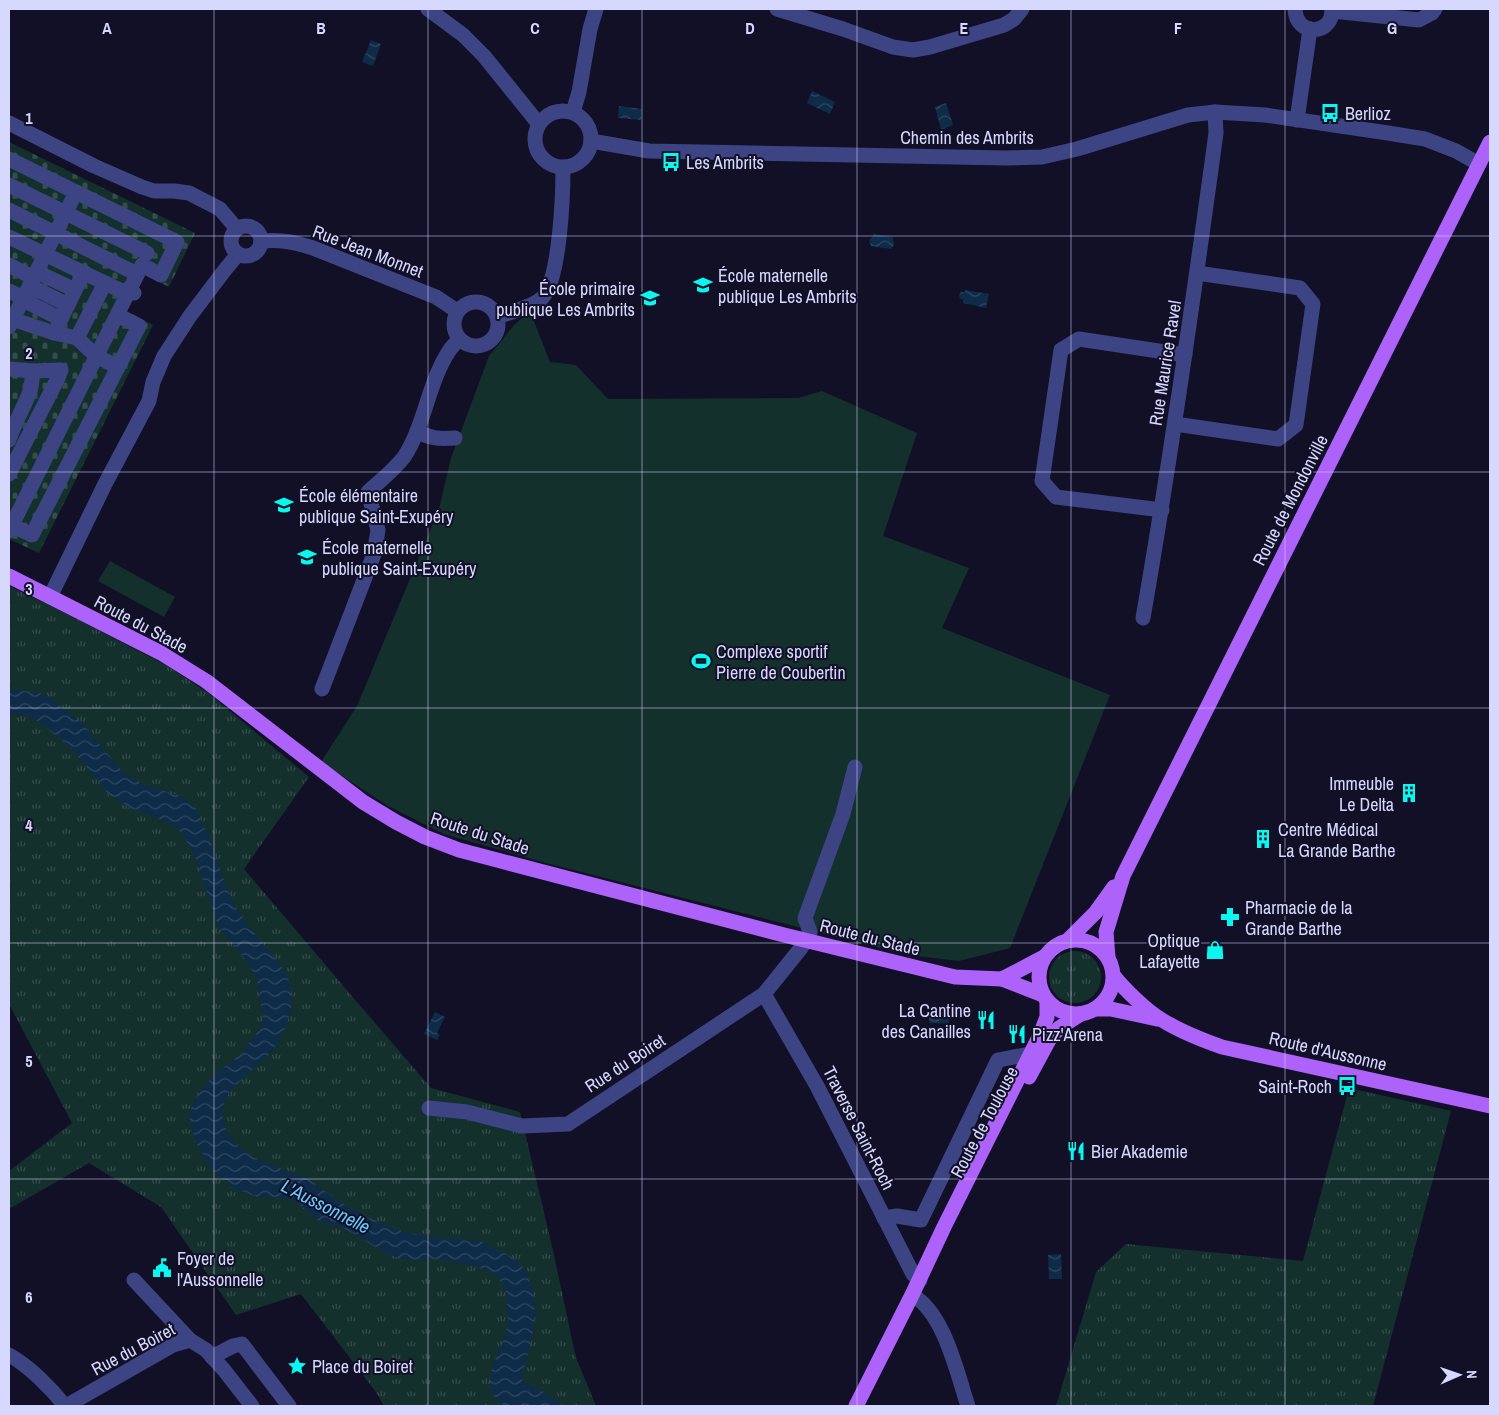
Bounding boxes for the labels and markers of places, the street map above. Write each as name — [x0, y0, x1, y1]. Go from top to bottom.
place label: Berlioz — [1345, 101, 1391, 126]
bus stop icon: Berlioz — [1319, 102, 1341, 124]
place label: Les Ambrits — [686, 150, 764, 175]
bus stop icon: Les Ambrits — [660, 151, 682, 173]
place label: École maternelle publique Les Ambrits — [718, 263, 857, 309]
school or university icon: École maternelle publique Les Ambrits — [692, 274, 714, 296]
place label: École primaire publique Les Ambrits — [496, 276, 635, 322]
school or university icon: École primaire publique Les Ambrits — [639, 287, 661, 309]
place label: École élémentaire publique Saint-Exupéry — [299, 483, 454, 529]
school or university icon: École élémentaire publique Saint-Exupéry — [273, 494, 295, 516]
place label: École maternelle publique Saint-Exupéry — [322, 535, 477, 581]
school or university icon: École maternelle publique Saint-Exupéry — [296, 546, 318, 568]
place label: Complexe sportif Pierre de Coubertin — [716, 639, 846, 685]
sports icon: Complexe sportif Pierre de Coubertin — [690, 650, 712, 672]
place label: Immeuble Le Delta — [1329, 771, 1394, 817]
building icon: Immeuble Le Delta — [1398, 782, 1420, 804]
place label: Centre Médical La Grande Barthe — [1278, 817, 1395, 863]
building icon: Centre Médical La Grande Barthe — [1252, 828, 1274, 850]
place label: Pharmacie de la Grande Barthe — [1245, 895, 1352, 941]
pharmacy icon: Pharmacie de la Grande Barthe — [1219, 906, 1241, 928]
place label: Optique Lafayette — [1139, 928, 1200, 974]
shop icon: Optique Lafayette — [1204, 939, 1226, 961]
place label: La Cantine des Canailles — [882, 998, 971, 1044]
restaurant icon: La Cantine des Canailles — [975, 1009, 997, 1031]
place label: Pizz'Arena — [1032, 1022, 1103, 1047]
restaurant icon: Pizz'Arena — [1006, 1023, 1028, 1045]
place label: Saint-Roch — [1258, 1074, 1332, 1099]
bus stop icon: Saint-Roch — [1336, 1075, 1358, 1097]
place label: Bier Akademie — [1091, 1139, 1188, 1164]
restaurant icon: Bier Akademie — [1065, 1140, 1087, 1162]
place label: Foyer de l'Aussonnelle — [177, 1246, 264, 1292]
public building icon: Foyer de l'Aussonnelle — [151, 1257, 173, 1279]
place label: Place du Boiret — [312, 1354, 413, 1379]
place icon: Place du Boiret — [286, 1355, 308, 1377]

